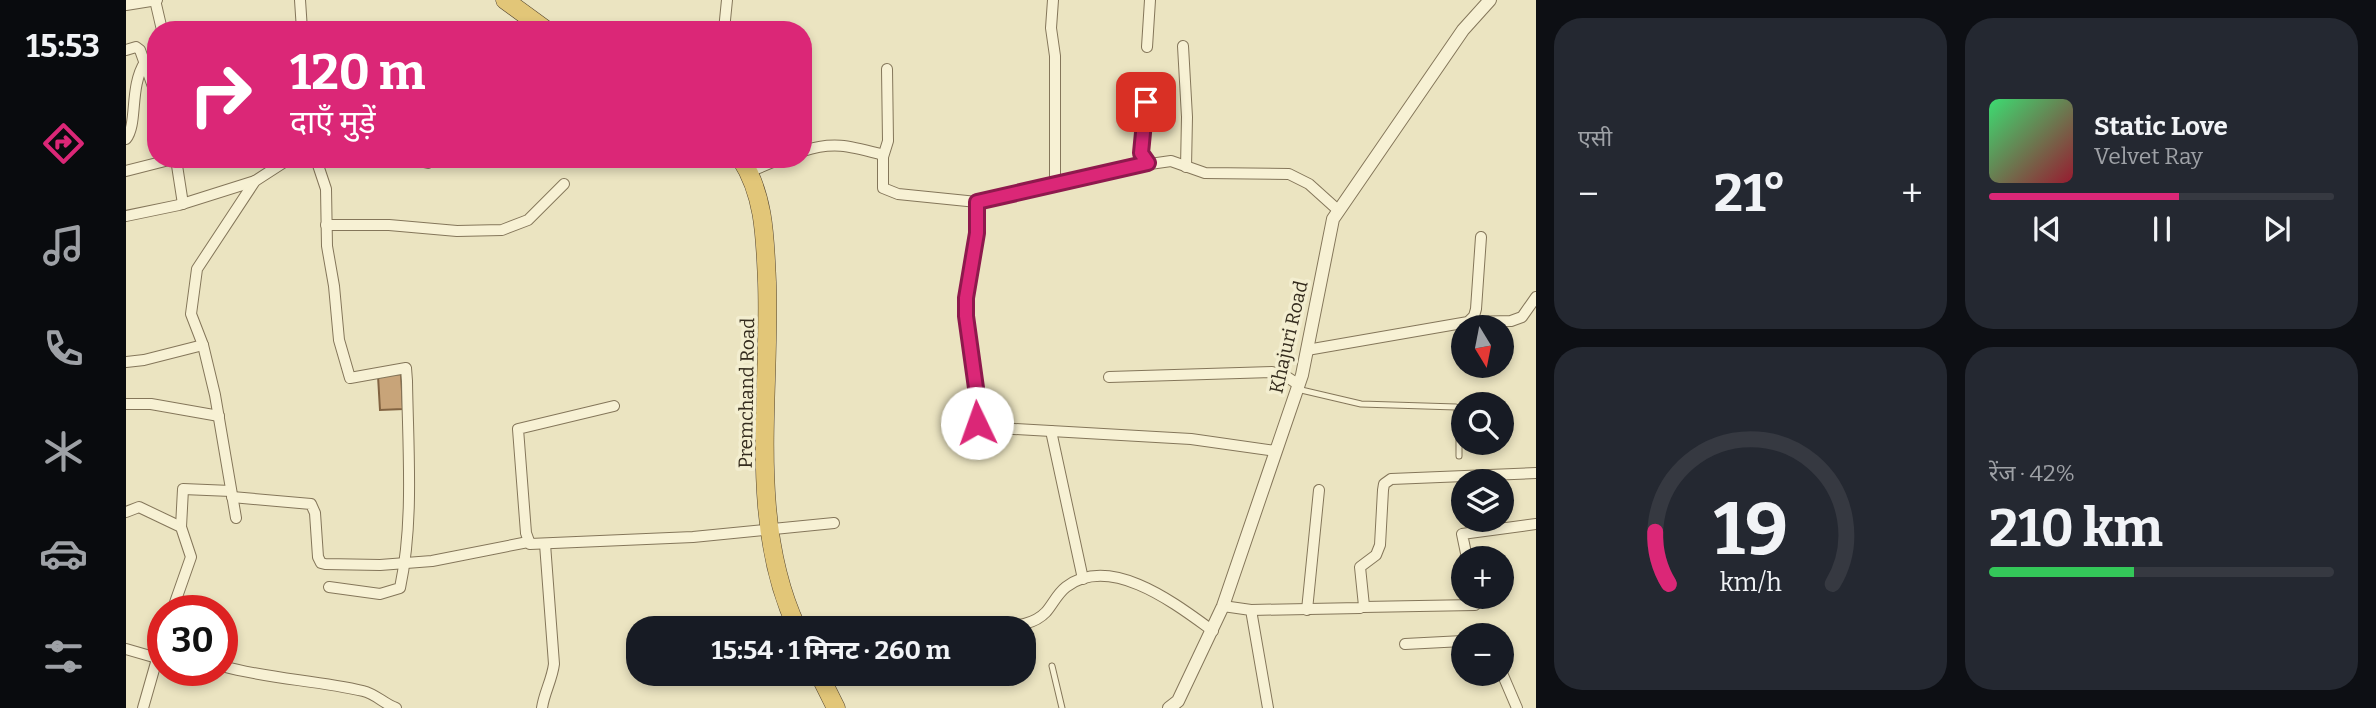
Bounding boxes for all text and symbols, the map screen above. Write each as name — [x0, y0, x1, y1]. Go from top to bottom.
text: 15:53 — [26, 27, 100, 65]
text: 120 m — [290, 43, 425, 102]
icon: right — [175, 49, 266, 140]
pin — [1116, 72, 1176, 132]
icon: arrive — [1127, 83, 1165, 121]
text: दाएँ मुड़ें — [290, 103, 376, 141]
text: Static Love — [2094, 111, 2228, 142]
icon: directions — [39, 119, 88, 168]
text: एसी — [1578, 124, 1612, 152]
text: Velvet Ray — [2094, 142, 2203, 170]
text: 21° — [1714, 162, 1786, 225]
text: − — [1578, 171, 1599, 217]
text: + — [1901, 171, 1923, 217]
icon: previous — [2028, 210, 2066, 248]
icon: pause — [2143, 210, 2181, 248]
icon: next — [2258, 210, 2296, 248]
icon: music — [39, 221, 88, 270]
street label: Khajuri Road — [1264, 279, 1313, 396]
north arrow — [1451, 315, 1514, 378]
map controls — [1451, 315, 1514, 686]
street label: Premchand Road — [734, 317, 759, 469]
icon: phone — [39, 324, 88, 373]
position arrow — [940, 386, 1014, 460]
button: search — [1451, 392, 1514, 455]
icon: climate — [39, 427, 88, 476]
text: रेंज · 42% — [1989, 459, 2075, 487]
button: layers — [1451, 469, 1514, 532]
text: 19 — [1713, 487, 1788, 574]
text: 210 km — [1989, 497, 2163, 560]
icon: car — [39, 529, 88, 578]
button: + — [1451, 546, 1514, 609]
text: km/h — [1720, 568, 1782, 598]
speed limit sign: 30 — [147, 595, 238, 686]
button: − — [1451, 623, 1514, 686]
icon: filters — [39, 632, 88, 681]
text: 15:54 · 1 मिनट · 260 m — [712, 635, 950, 666]

